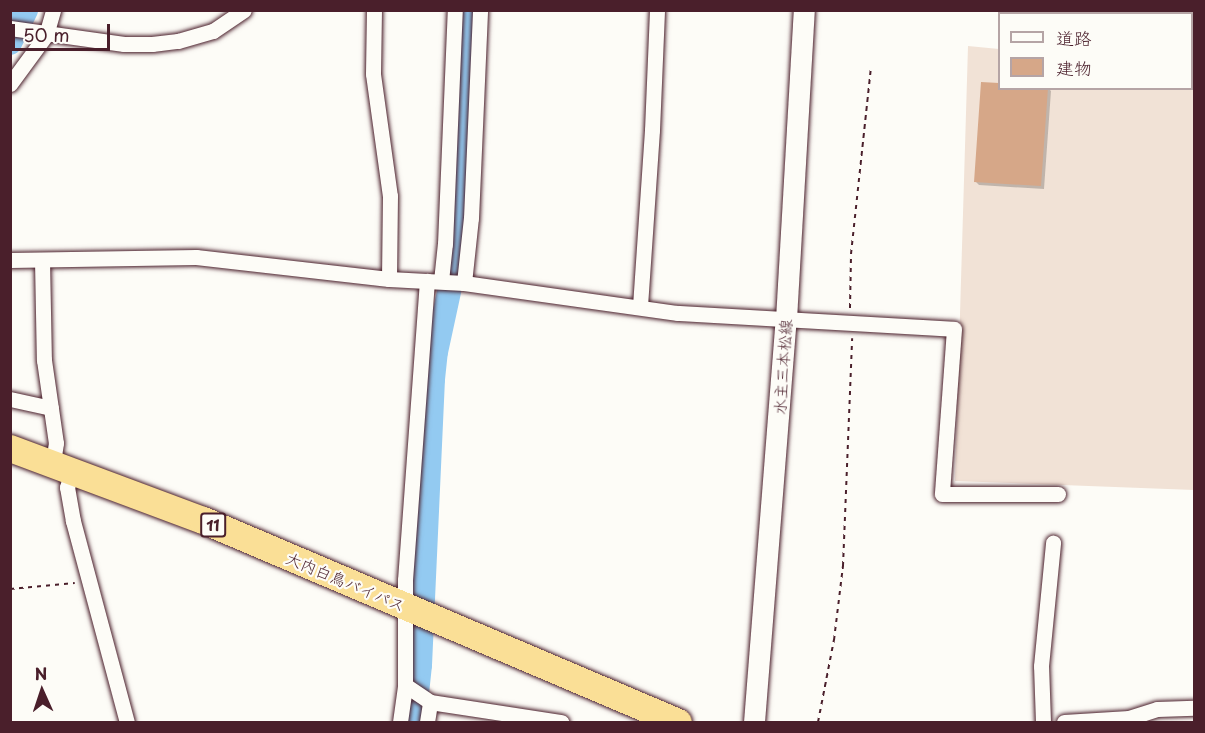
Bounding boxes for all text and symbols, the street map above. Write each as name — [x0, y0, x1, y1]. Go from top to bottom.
scale bar — [15, 12, 112, 50]
legend — [998, 12, 1193, 90]
text: 50 m — [23, 21, 70, 48]
text: 道路 — [1056, 24, 1092, 51]
text: 建物 — [1056, 54, 1092, 81]
street label: 水主三本松線 — [769, 318, 795, 416]
road number: 11 — [200, 513, 226, 537]
street label: 大内白鳥バイパス — [283, 547, 409, 615]
north arrow — [12, 661, 72, 721]
text: N — [34, 661, 48, 685]

